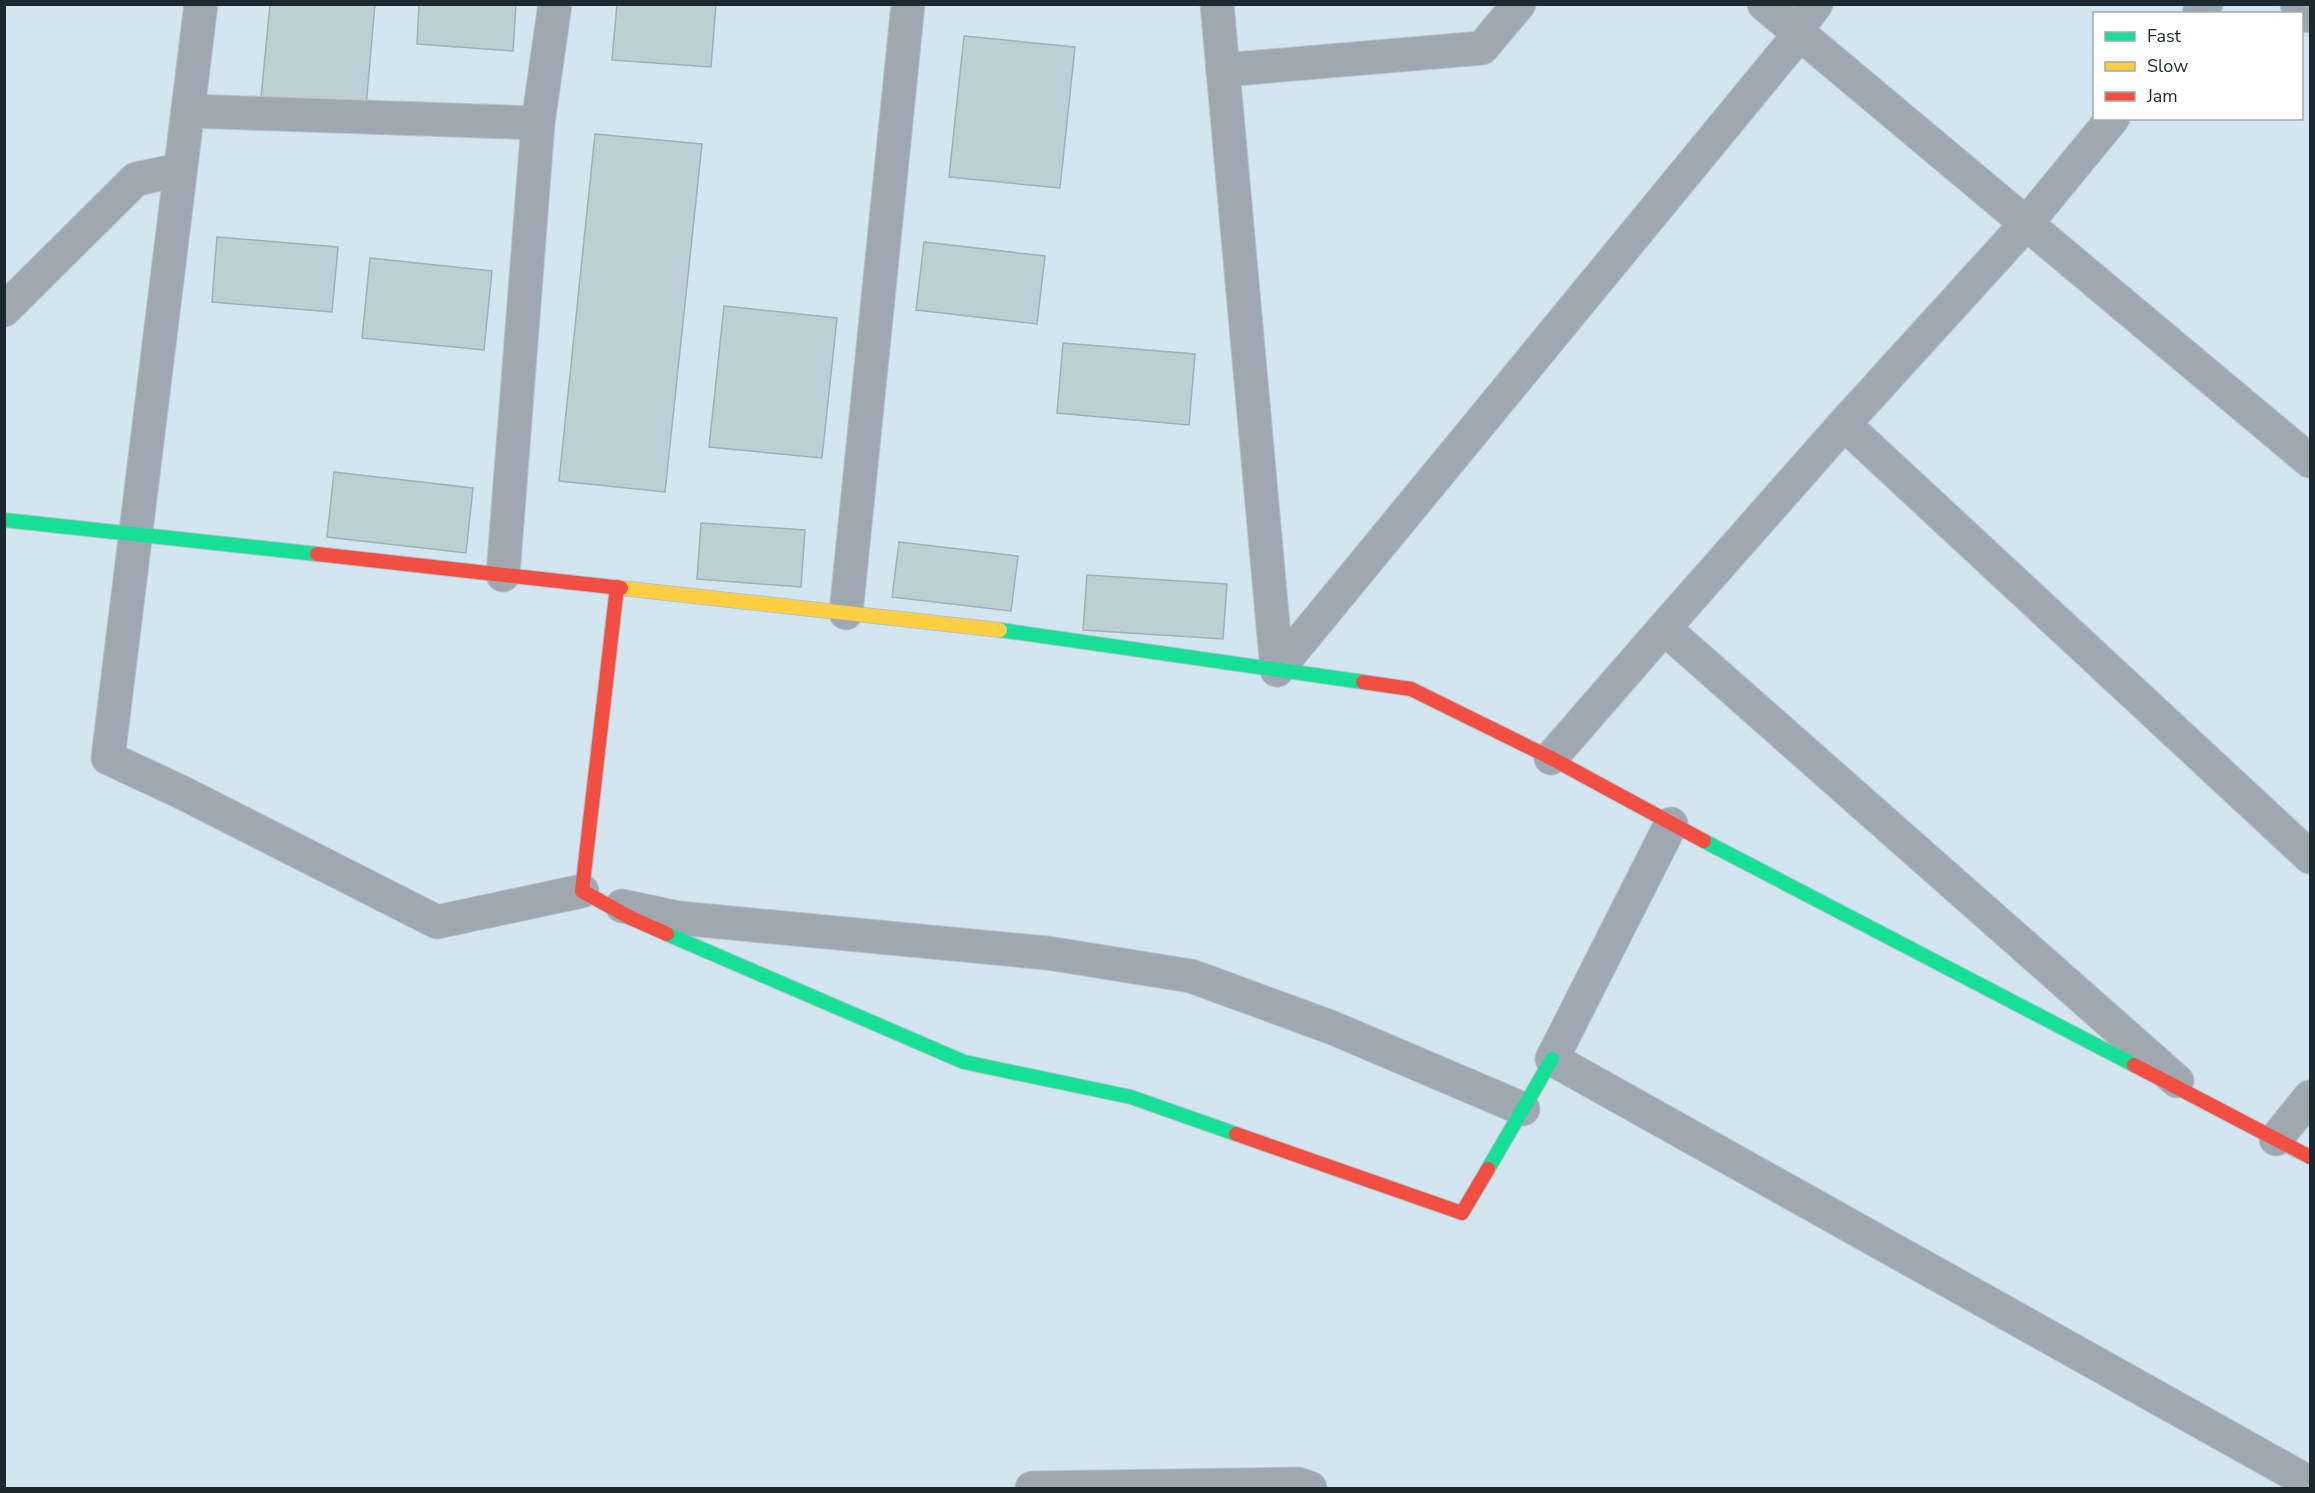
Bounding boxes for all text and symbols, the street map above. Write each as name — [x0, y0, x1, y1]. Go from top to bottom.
legend — [2093, 12, 2303, 120]
text: Fast — [2147, 24, 2182, 48]
text: Slow — [2147, 54, 2188, 78]
text: Jam — [2146, 84, 2178, 108]

